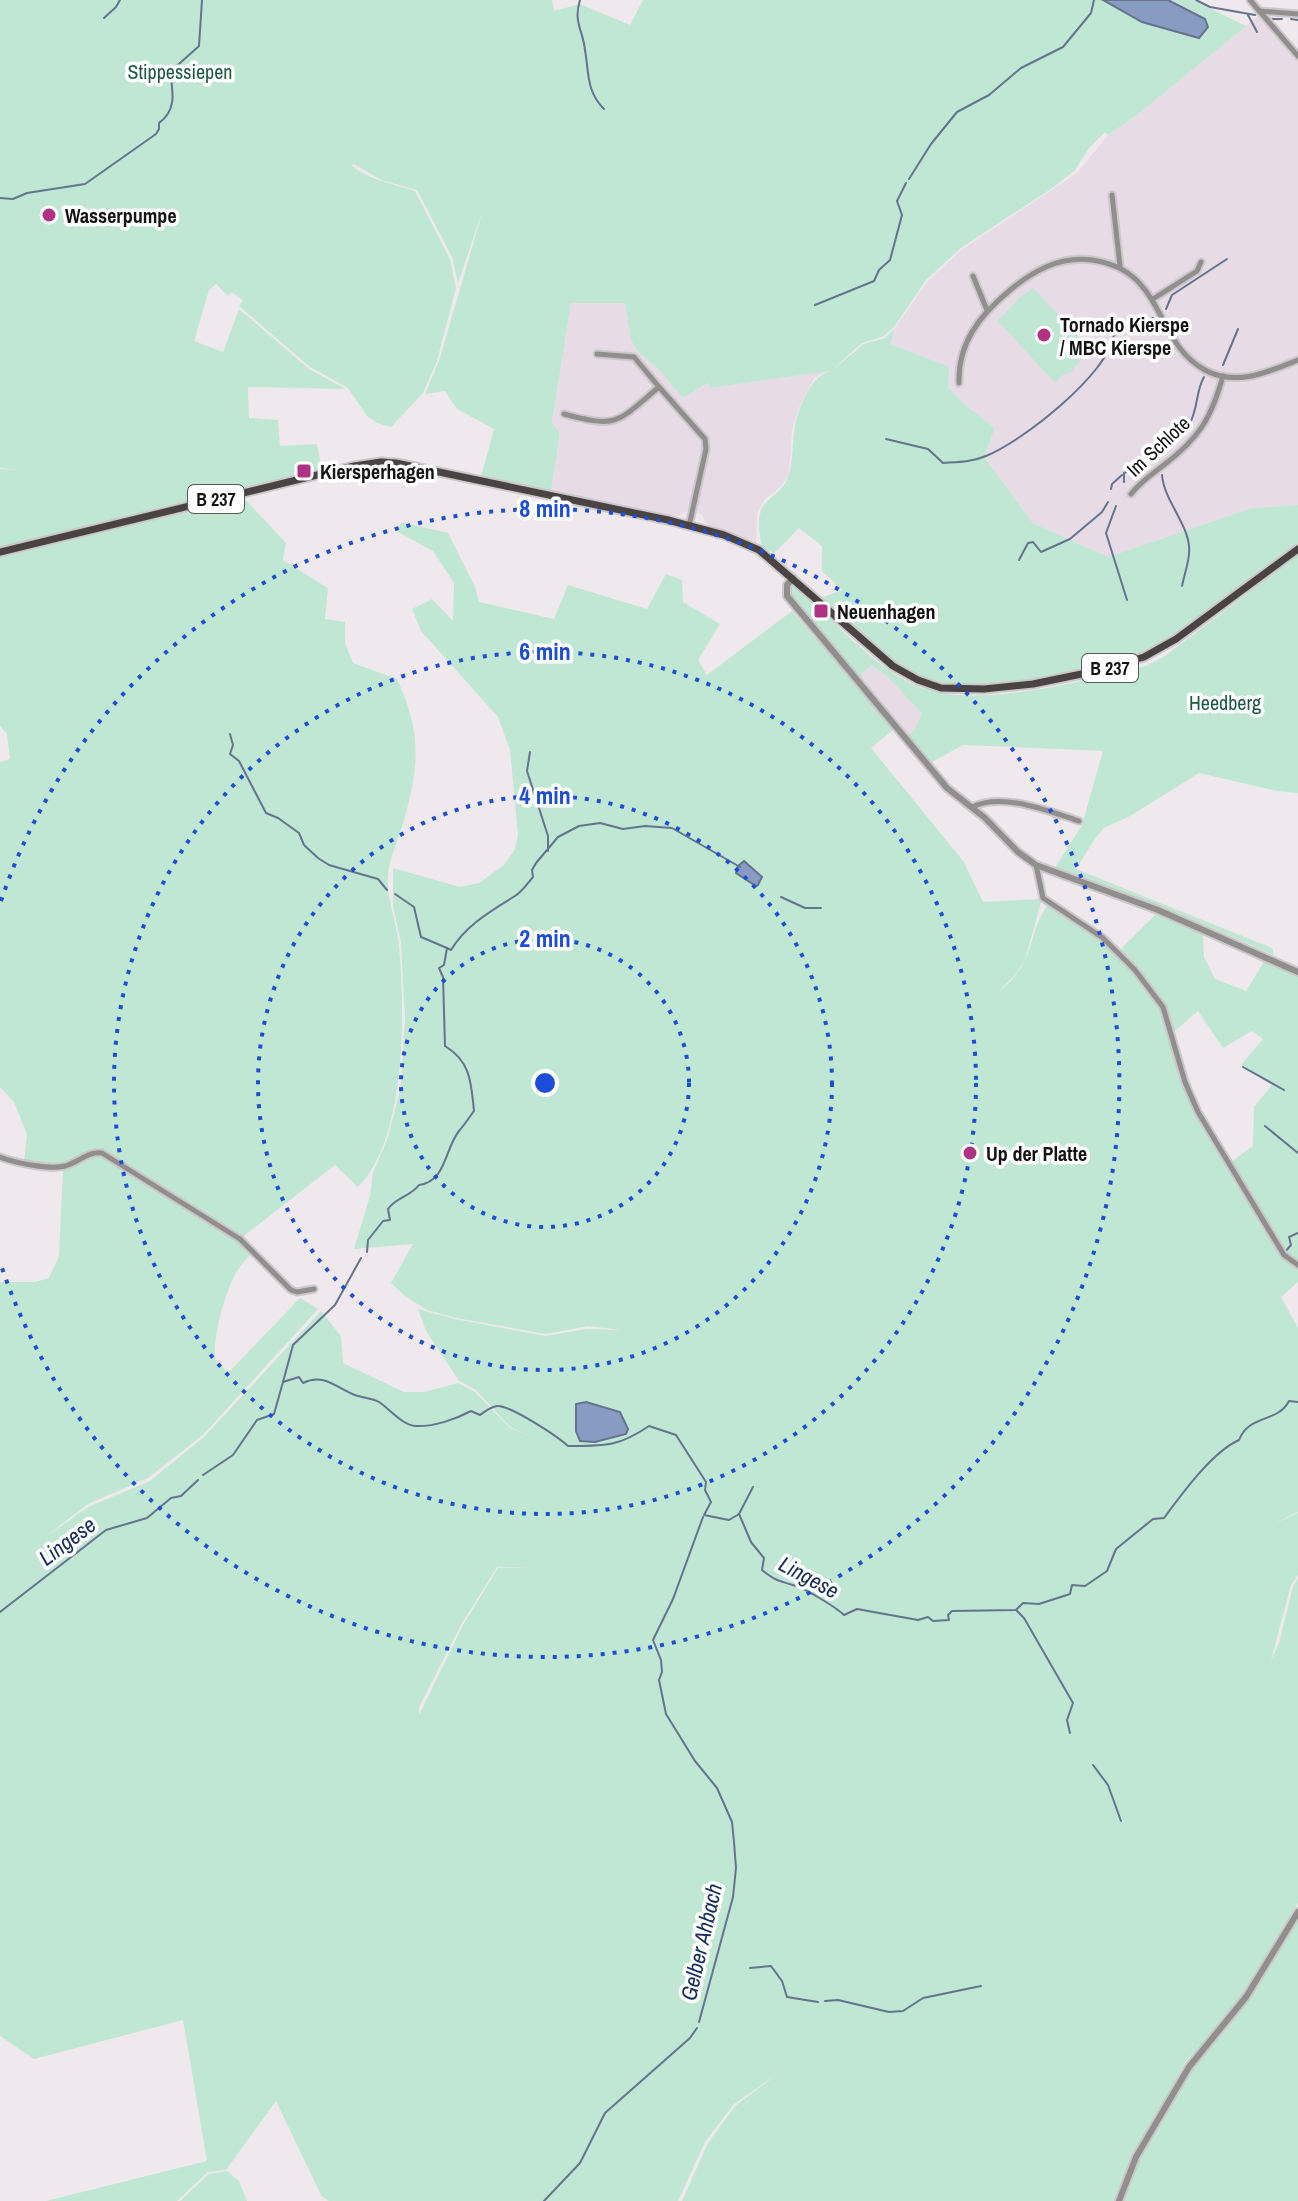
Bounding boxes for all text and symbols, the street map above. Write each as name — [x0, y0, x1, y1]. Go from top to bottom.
park label: Stippessiepen — [128, 58, 232, 85]
place label: Wasserpumpe — [65, 202, 177, 229]
marker: Wasserpumpe — [40, 206, 58, 224]
place label: Tornado Kierspe / MBC Kierspe — [1060, 311, 1189, 361]
marker: Tornado Kierspe / MBC Kierspe — [1035, 326, 1053, 344]
street label: Im Schlote — [1120, 410, 1196, 482]
place label: Kiersperhagen — [320, 458, 435, 485]
marker: Kiersperhagen — [295, 462, 313, 480]
road number: B 237 — [188, 485, 244, 513]
text: 8 min — [519, 492, 571, 524]
place label: Neuenhagen — [837, 598, 935, 625]
marker: Neuenhagen — [812, 602, 830, 620]
text: 6 min — [519, 635, 571, 667]
road number: B 237 — [1082, 654, 1138, 682]
park label: Heedberg — [1189, 689, 1261, 716]
text: 4 min — [519, 779, 571, 811]
text: 2 min — [519, 922, 571, 954]
centre of rings — [531, 1069, 559, 1097]
place label: Up der Platte — [986, 1140, 1087, 1167]
marker: Up der Platte — [961, 1144, 979, 1162]
water label: Lingese — [32, 1510, 102, 1572]
water label: Lingese — [774, 1549, 844, 1605]
water label: Gelber Ahbach — [673, 1881, 729, 2003]

